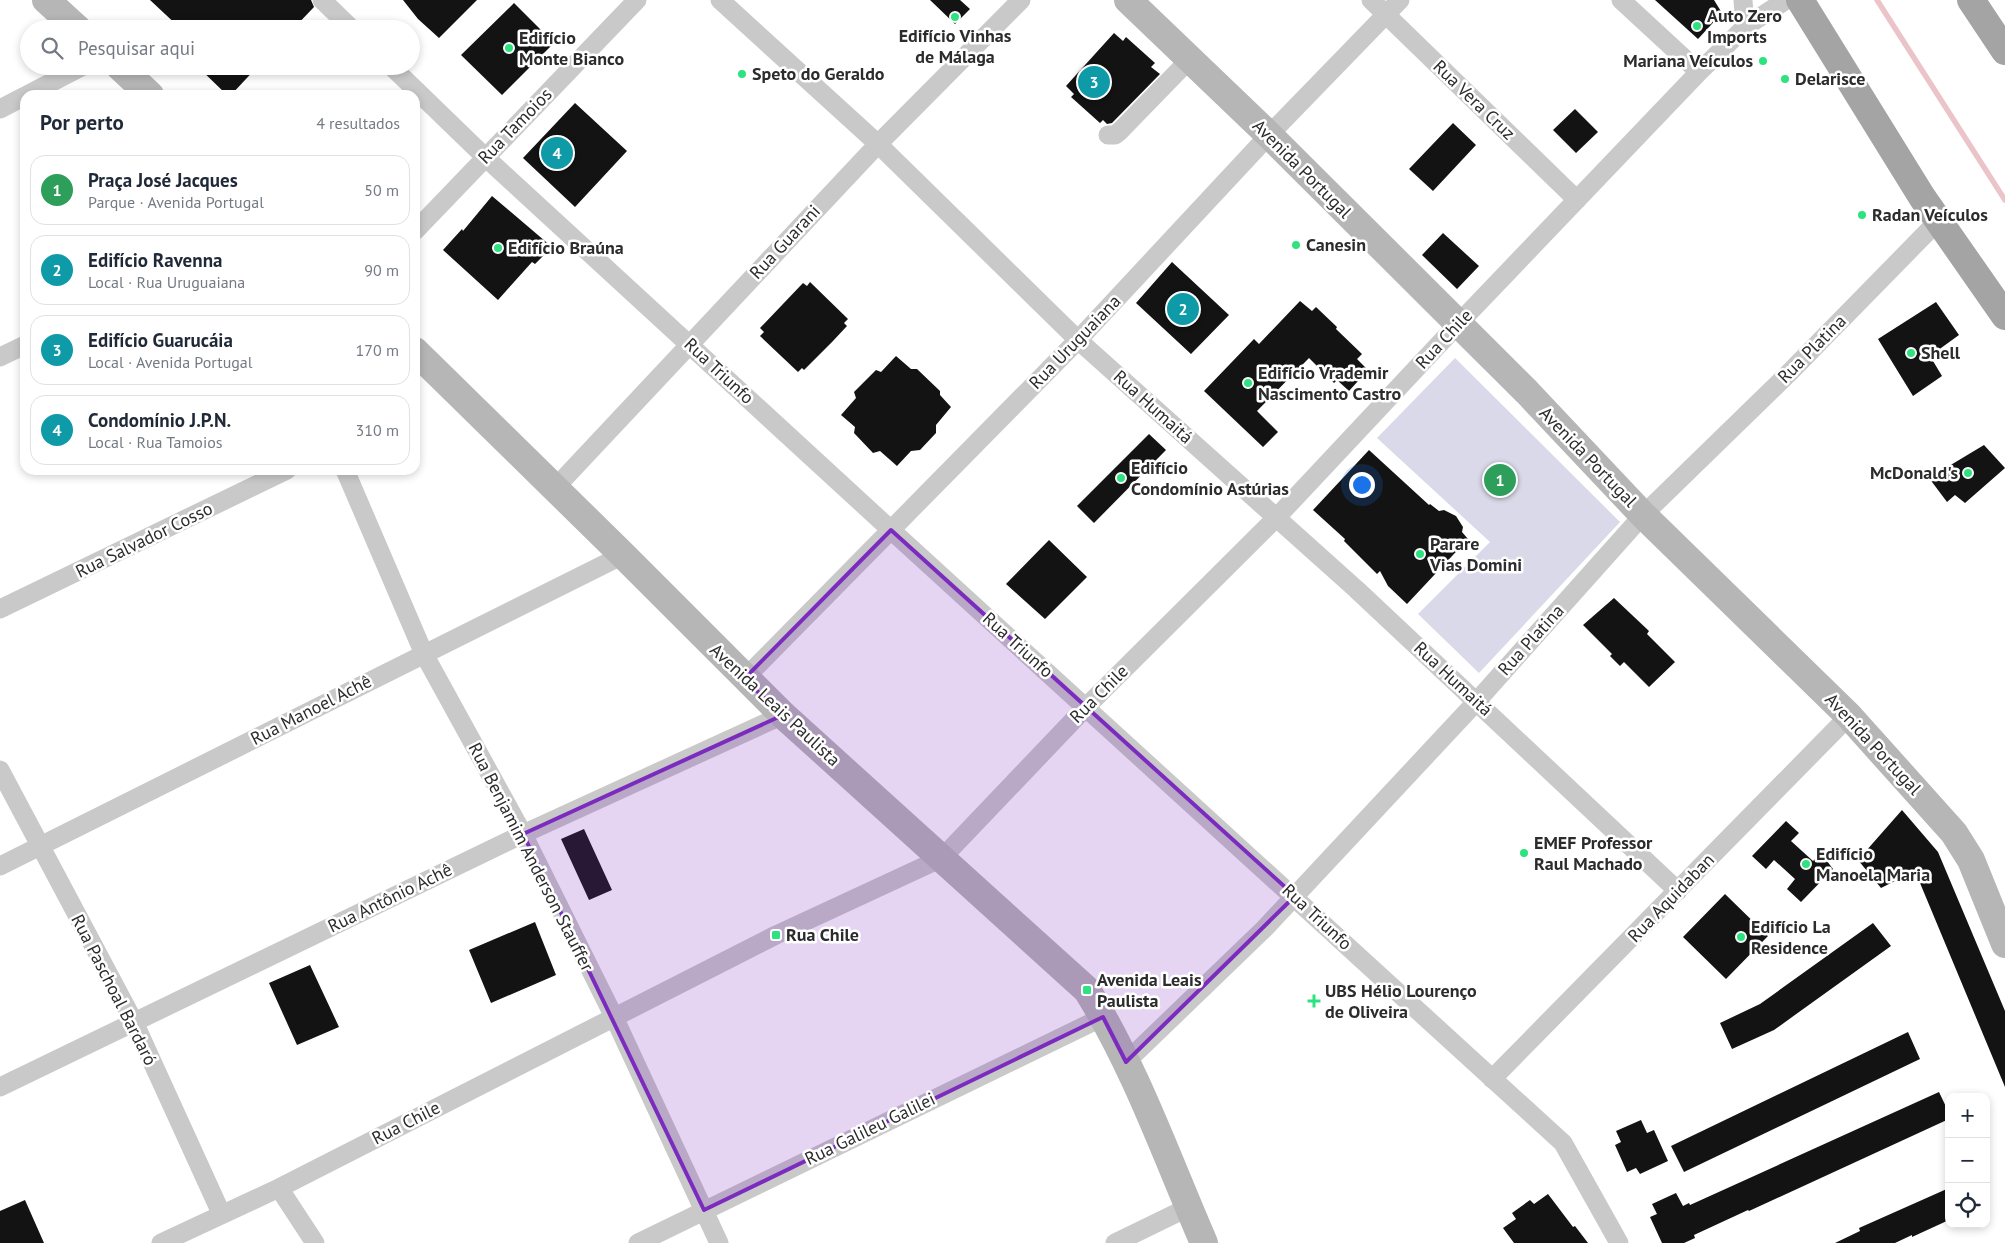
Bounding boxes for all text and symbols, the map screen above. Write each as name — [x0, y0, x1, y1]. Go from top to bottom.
place label: Auto Zero Imports — [1707, 4, 1782, 48]
marker: Edifício Vinhas de Málaga — [949, 11, 961, 23]
search box — [20, 20, 420, 75]
marker: Auto Zero Imports — [1691, 20, 1703, 32]
place label: Edifício Vinhas de Málaga — [899, 24, 1012, 68]
place label: Edifício Monte Bianco — [519, 26, 624, 70]
icon: search — [38, 34, 66, 62]
text: Pesquisar aqui — [78, 36, 195, 60]
marker: Edifício Monte Bianco — [503, 42, 515, 54]
place label: Mariana Veículos — [1623, 49, 1753, 72]
street label: Rua Vera Cruz — [1428, 55, 1520, 145]
marker: Mariana Veículos — [1757, 55, 1769, 67]
place label: Speto do Geraldo — [752, 62, 885, 85]
pin: 3 — [1078, 63, 1110, 101]
place label: Delarisce — [1795, 67, 1865, 90]
marker: Speto do Geraldo — [736, 68, 748, 80]
marker: Delarisce — [1779, 73, 1791, 85]
street label: Rua Tamoios — [473, 83, 557, 168]
text: Por perto — [40, 109, 124, 136]
text: 4 resultados — [316, 113, 400, 133]
street label: Avenida Portugal — [1248, 114, 1357, 224]
pin: 4 — [541, 134, 573, 172]
text: Praça José Jacques — [88, 168, 238, 192]
text: 1 — [52, 180, 62, 200]
text: 50 m — [364, 180, 399, 200]
text: Parque · Avenida Portugal — [88, 192, 264, 212]
street label: Rua Guarani — [744, 200, 825, 284]
place label: Radan Veículos — [1872, 203, 1988, 226]
marker: Radan Veículos — [1856, 209, 1868, 221]
place label: Canesin — [1306, 233, 1366, 256]
place label: Edifício Braúna — [508, 236, 624, 259]
marker: Canesin — [1290, 239, 1302, 251]
marker: Edifício Braúna — [492, 242, 504, 254]
text: Edifício Ravenna — [88, 248, 222, 272]
text: 2 — [52, 260, 62, 280]
text: 90 m — [364, 260, 399, 280]
text: Local · Rua Uruguaiana — [88, 272, 245, 292]
street label: Rua Uruguaiana — [1024, 290, 1125, 394]
pin: 2 — [1167, 290, 1199, 328]
street label: Rua Chile — [1410, 304, 1477, 373]
street label: Rua Platina — [1772, 309, 1851, 388]
text: Edifício Guarucáia — [88, 328, 233, 352]
street label: Rua Triunfo — [680, 332, 759, 409]
text: 3 — [52, 340, 62, 360]
text: 170 m — [356, 340, 399, 360]
place label: Shell — [1921, 341, 1961, 364]
marker: Shell — [1905, 347, 1917, 359]
text: Local · Avenida Portugal — [88, 352, 252, 372]
place label: Edifício Vrademir Nascimento Castro — [1258, 361, 1402, 405]
street label: Rua Humaitá — [1109, 365, 1198, 448]
marker: Edifício Vrademir Nascimento Castro — [1242, 377, 1254, 389]
street label: Avenida Portugal — [1535, 402, 1643, 512]
text: Condomínio J.P.N. — [88, 408, 231, 432]
text: 4 — [52, 420, 62, 440]
text: 310 m — [356, 420, 399, 440]
text: Local · Rua Tamoios — [88, 432, 223, 452]
place label: Edifício Condomínio Astúrias — [1131, 456, 1289, 500]
pin: 1 — [1484, 461, 1516, 499]
place label: McDonald's — [1870, 461, 1958, 484]
marker: McDonald's — [1962, 467, 1974, 479]
marker: Edifício Condomínio Astúrias — [1115, 472, 1127, 484]
your location — [1349, 472, 1375, 498]
street label: Rua Salvador Cosso — [71, 496, 216, 583]
place label: Parare Vias Domini — [1429, 532, 1522, 576]
marker: Parare Vias Domini — [1414, 548, 1426, 560]
street label: Rua Platina — [1493, 599, 1569, 680]
street label: Rua Triunfo — [978, 607, 1058, 682]
street label: Rua Humaitá — [1409, 636, 1497, 721]
street label: Avenida Leais Paulista — [705, 638, 845, 771]
street label: Rua Chile — [1065, 660, 1133, 728]
street label: Rua Manoel Achê — [246, 669, 375, 750]
street label: Avenida Portugal — [1820, 688, 1927, 800]
street label: Rua Benjamim Anderson Stauffer — [464, 739, 599, 975]
place label: EMEF Professor Raul Machado — [1534, 831, 1653, 875]
place label: Edifício Manoela Maria — [1816, 842, 1930, 886]
marker: EMEF Professor Raul Machado — [1518, 847, 1530, 859]
street label: Rua Aquidaban — [1622, 848, 1719, 947]
street label: Rua Antônio Achê — [324, 858, 456, 938]
marker: Edifício Manoela Maria — [1800, 858, 1812, 870]
street label: Rua Triunfo — [1278, 878, 1357, 955]
street label: Rua Paschoal Bardaró — [66, 910, 162, 1069]
place label: Edifício La Residence — [1751, 915, 1831, 959]
place label: Rua Chile — [786, 923, 859, 946]
marker: Rua Chile — [770, 929, 782, 941]
marker: Edifício La Residence — [1735, 931, 1747, 943]
place label: Avenida Leais Paulista — [1097, 968, 1202, 1012]
place label: UBS Hélio Lourenço de Oliveira — [1325, 979, 1477, 1023]
marker: Avenida Leais Paulista — [1081, 984, 1093, 996]
marker: UBS Hélio Lourenço de Oliveira — [1307, 994, 1321, 1008]
street label: Rua Galileu Galilei — [801, 1087, 939, 1170]
map controls — [1945, 1093, 1990, 1228]
button: + — [1945, 1093, 1990, 1138]
street label: Rua Chile — [368, 1096, 444, 1149]
button: − — [1945, 1138, 1990, 1183]
button: locate — [1945, 1183, 1990, 1228]

